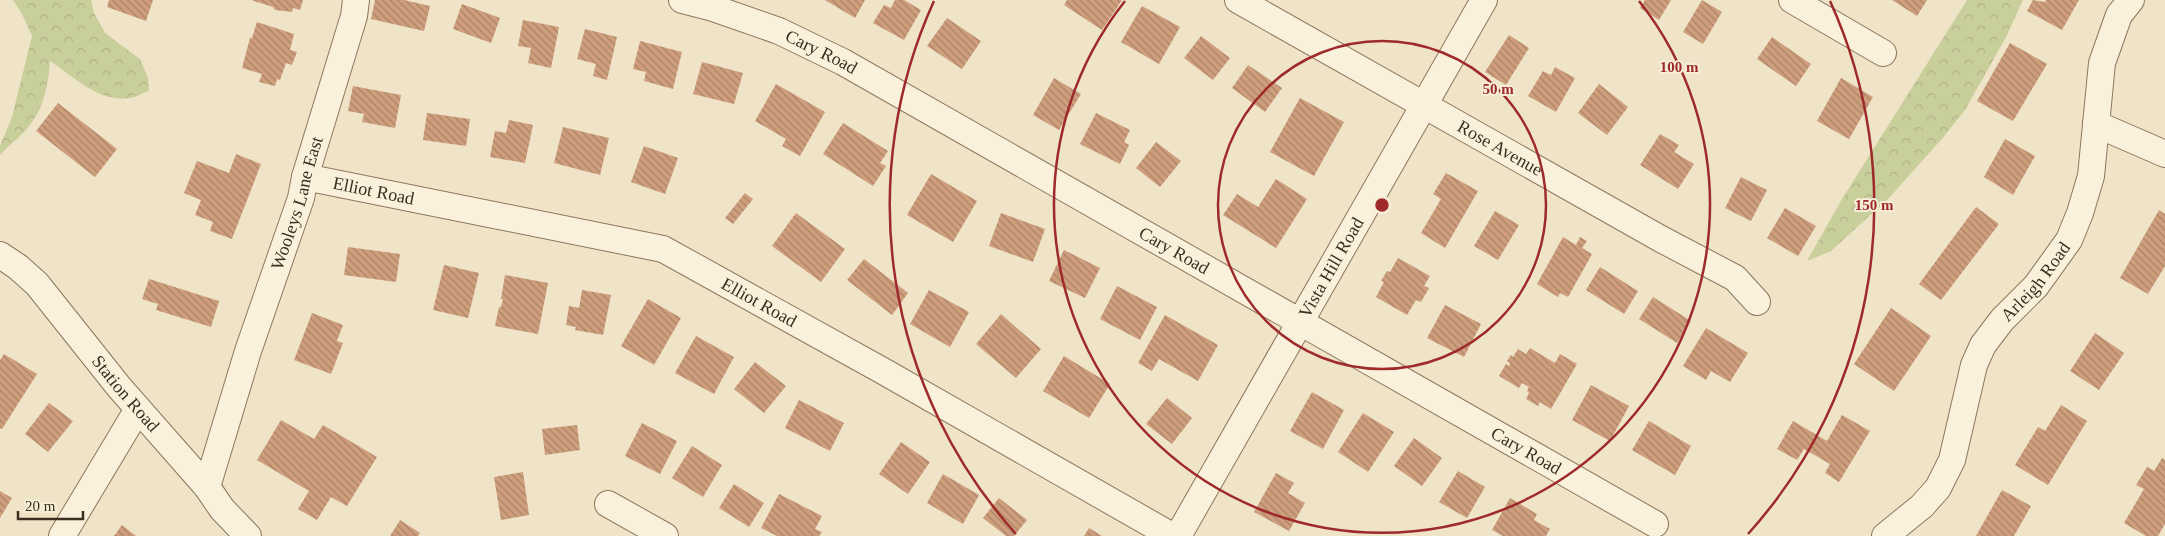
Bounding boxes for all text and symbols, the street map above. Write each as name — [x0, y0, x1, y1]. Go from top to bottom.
street label: Cary Road — [782, 26, 861, 78]
text: 100 m — [1660, 59, 1699, 75]
text: 50 m — [1482, 81, 1514, 97]
street label: Rose Avenue — [1454, 116, 1546, 180]
street label: Wooleys Lane East — [267, 134, 327, 272]
street label: Elliot Road — [331, 173, 416, 209]
centre of rings — [1373, 196, 1391, 214]
text: 150 m — [1855, 197, 1894, 213]
street label: Vista Hill Road — [1295, 214, 1368, 321]
street label: Cary Road — [1135, 223, 1213, 278]
street label: Arleigh Road — [1997, 238, 2074, 325]
street label: Elliot Road — [718, 273, 800, 331]
street label: Station Road — [88, 351, 164, 436]
street label: Cary Road — [1488, 423, 1565, 479]
scale bar — [18, 488, 82, 520]
text: 20 m — [25, 498, 56, 514]

